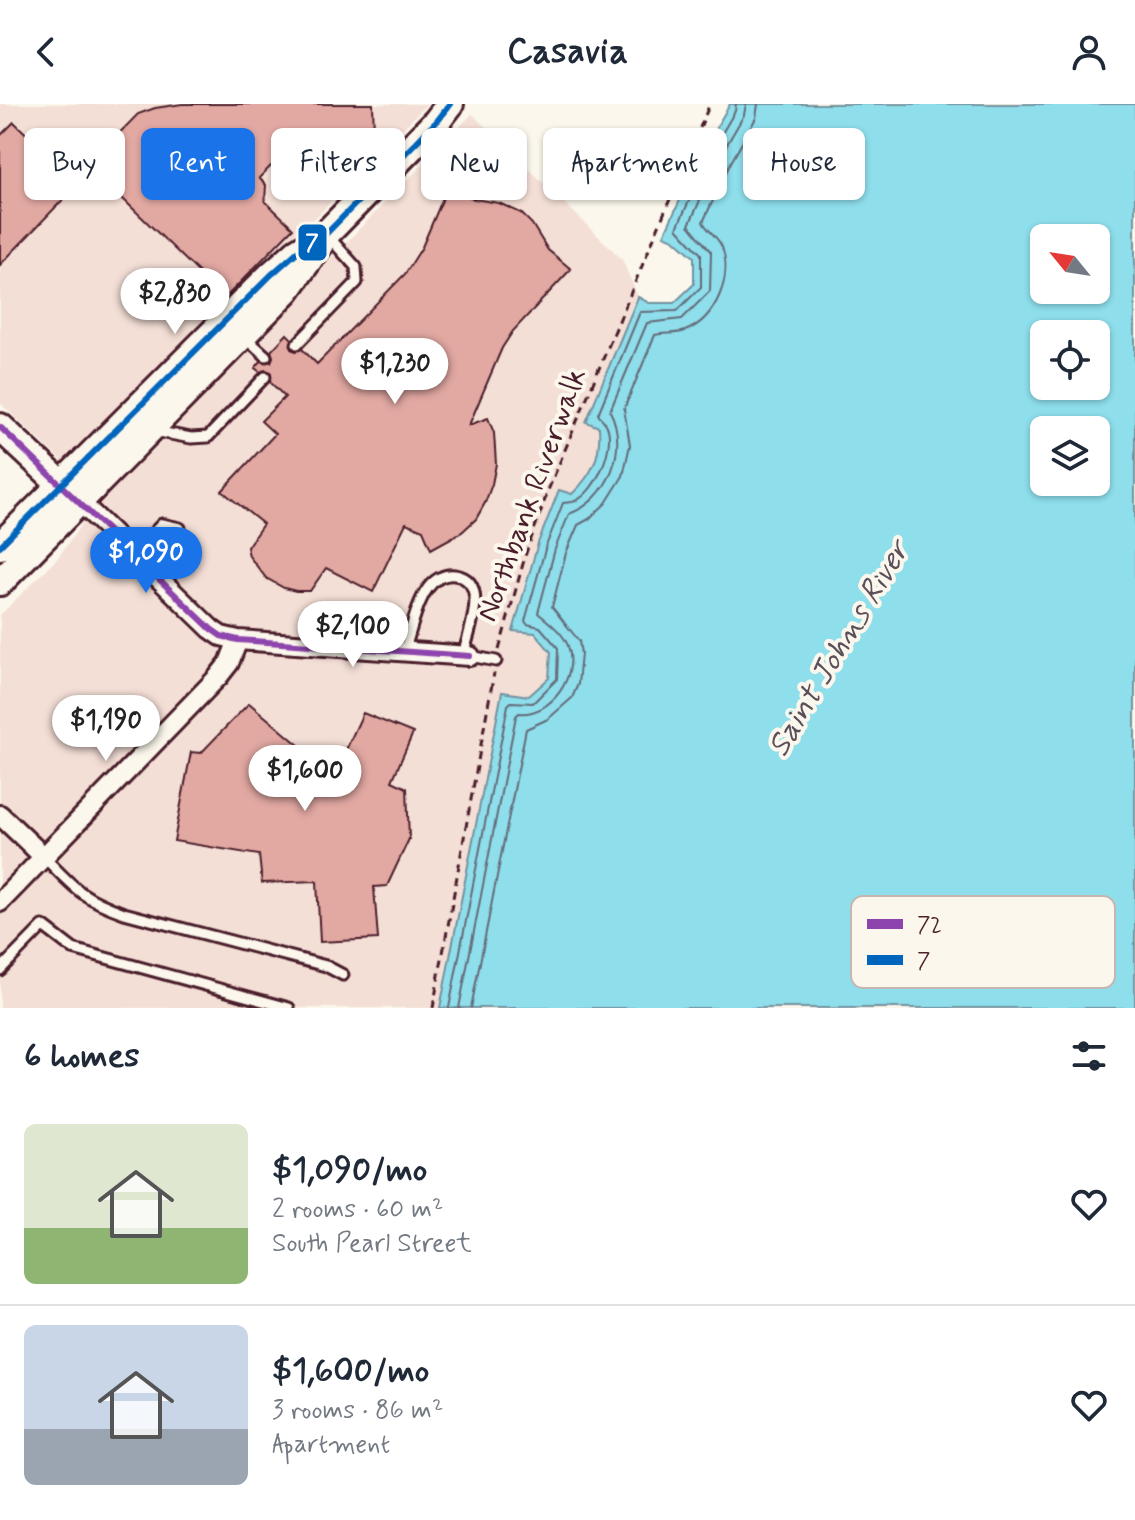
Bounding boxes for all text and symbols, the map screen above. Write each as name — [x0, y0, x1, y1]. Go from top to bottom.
text: Casavia — [507, 29, 628, 76]
icon: back — [24, 30, 68, 74]
icon: person — [1067, 30, 1111, 74]
chip: Buy — [24, 128, 125, 200]
chip: Rent — [141, 128, 255, 200]
chip: Filters — [271, 128, 405, 200]
chip: New — [421, 128, 527, 200]
chip: Apartment — [543, 128, 727, 200]
chip: House — [743, 128, 865, 200]
line badge: 7 — [297, 223, 328, 262]
north arrow — [1030, 224, 1110, 304]
map controls — [1030, 224, 1110, 496]
text: 7 — [305, 230, 319, 258]
pin: $2,830 — [110, 268, 240, 336]
text: $2,830 — [138, 277, 212, 311]
button: locate — [1030, 320, 1110, 400]
pin: $1,230 — [330, 338, 460, 406]
text: $1,230 — [359, 347, 431, 381]
street label: Northbank Riverwalk — [468, 363, 596, 627]
button: layers — [1030, 416, 1110, 496]
pin: $1,090 — [81, 527, 211, 595]
water label: Saint Johns River — [758, 531, 922, 764]
text: $1,090 — [108, 536, 184, 570]
pin: $2,100 — [288, 601, 418, 669]
text: $2,100 — [315, 610, 391, 644]
pin: $1,190 — [41, 695, 171, 763]
text: $1,190 — [70, 704, 142, 738]
pin: $1,600 — [240, 745, 370, 813]
text: $1,600 — [266, 754, 344, 788]
legend — [851, 896, 1115, 988]
text: 72 — [917, 912, 942, 940]
text: 7 — [917, 948, 930, 976]
text: 6 homes — [24, 1034, 139, 1079]
icon: filters — [1067, 1034, 1111, 1078]
text: $1,090/mo — [272, 1148, 427, 1193]
icon: home — [88, 1156, 184, 1252]
icon: heart — [1067, 1182, 1111, 1226]
text: 2 rooms · 60 m² — [272, 1193, 443, 1227]
text: South Pearl Street — [272, 1227, 472, 1261]
text: $1,600/mo — [272, 1349, 429, 1394]
icon: home — [88, 1357, 184, 1453]
icon: heart — [1067, 1383, 1111, 1427]
text: 3 rooms · 86 m² — [272, 1394, 443, 1428]
text: Apartment — [272, 1428, 390, 1462]

